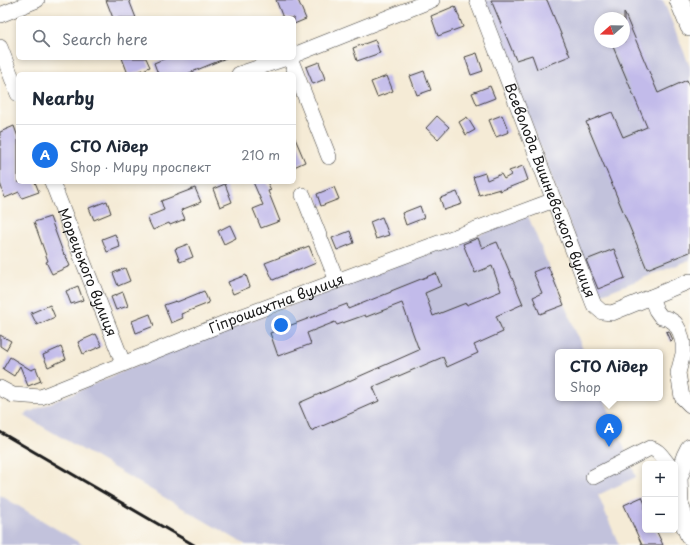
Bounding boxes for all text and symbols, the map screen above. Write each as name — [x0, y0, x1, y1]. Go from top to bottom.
north arrow — [594, 12, 630, 48]
search box — [16, 16, 296, 60]
icon: search — [30, 27, 52, 49]
text: Search here — [62, 27, 148, 50]
street label: Всеволода Вишневського вулиця — [500, 80, 601, 301]
text: Nearby — [32, 85, 94, 111]
text: СТО Лідер — [70, 134, 148, 157]
text: A — [40, 145, 50, 164]
text: 210 m — [241, 145, 280, 164]
text: Shop · Миру проспект — [70, 157, 211, 176]
street label: Морецького вулиця — [53, 205, 123, 339]
street label: Гіпрошахтна вулиця — [205, 268, 347, 338]
your location — [271, 315, 291, 335]
popup — [555, 349, 663, 401]
text: СТО Лідер — [570, 354, 648, 377]
text: Shop — [570, 377, 601, 396]
pin: A — [596, 414, 622, 447]
map controls — [642, 461, 678, 533]
button: + — [642, 461, 678, 497]
button: − — [642, 497, 678, 533]

